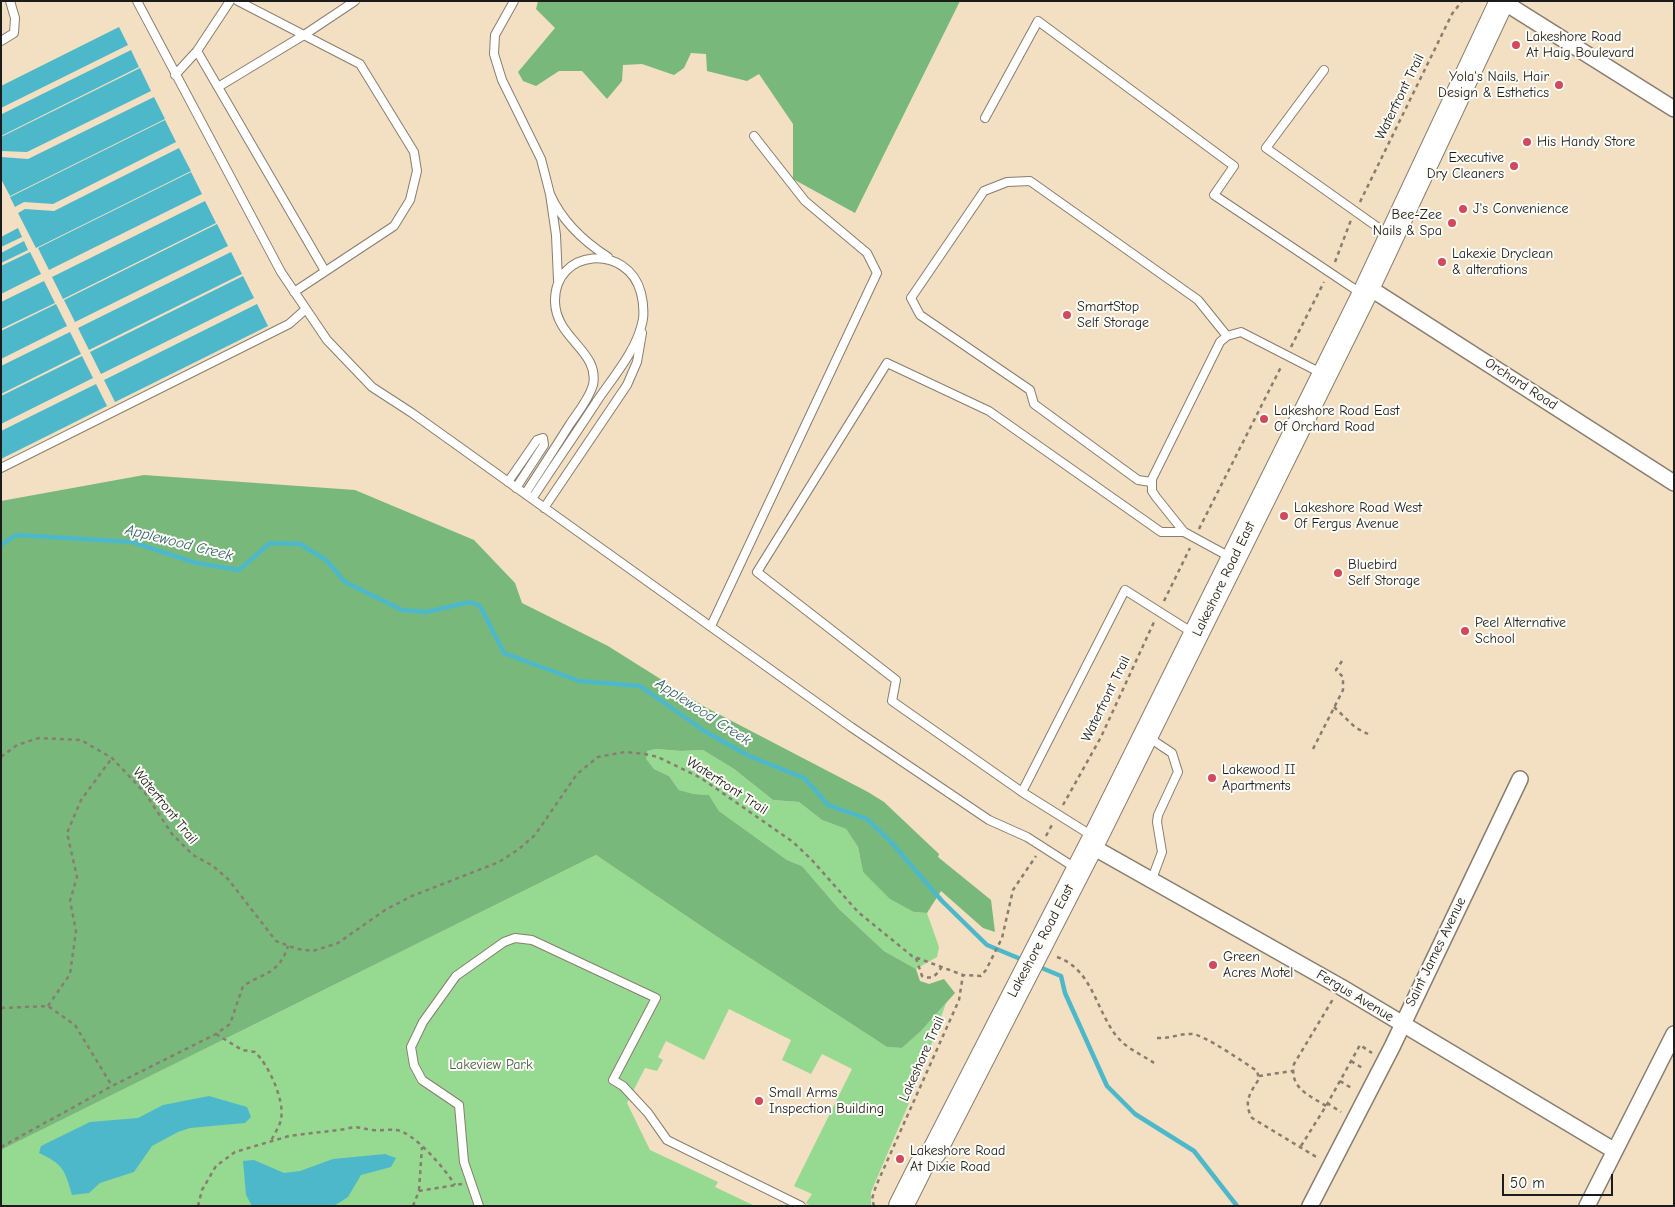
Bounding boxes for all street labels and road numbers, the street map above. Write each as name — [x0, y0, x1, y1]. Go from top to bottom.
street label: Waterfront Trail — [1372, 51, 1428, 143]
street label: Orchard Road — [1482, 354, 1560, 414]
street label: Lakeshore Road East — [1189, 519, 1259, 639]
street label: Waterfront Trail — [1078, 653, 1134, 745]
street label: Waterfront Trail — [683, 753, 771, 819]
street label: Waterfront Trail — [129, 764, 201, 848]
street label: Lakeshore Road East — [1004, 882, 1078, 1000]
street label: Saint James Avenue — [1402, 894, 1470, 1010]
street label: Fergus Avenue — [1313, 966, 1397, 1026]
street label: Lakeshore Trail — [896, 1014, 948, 1104]

